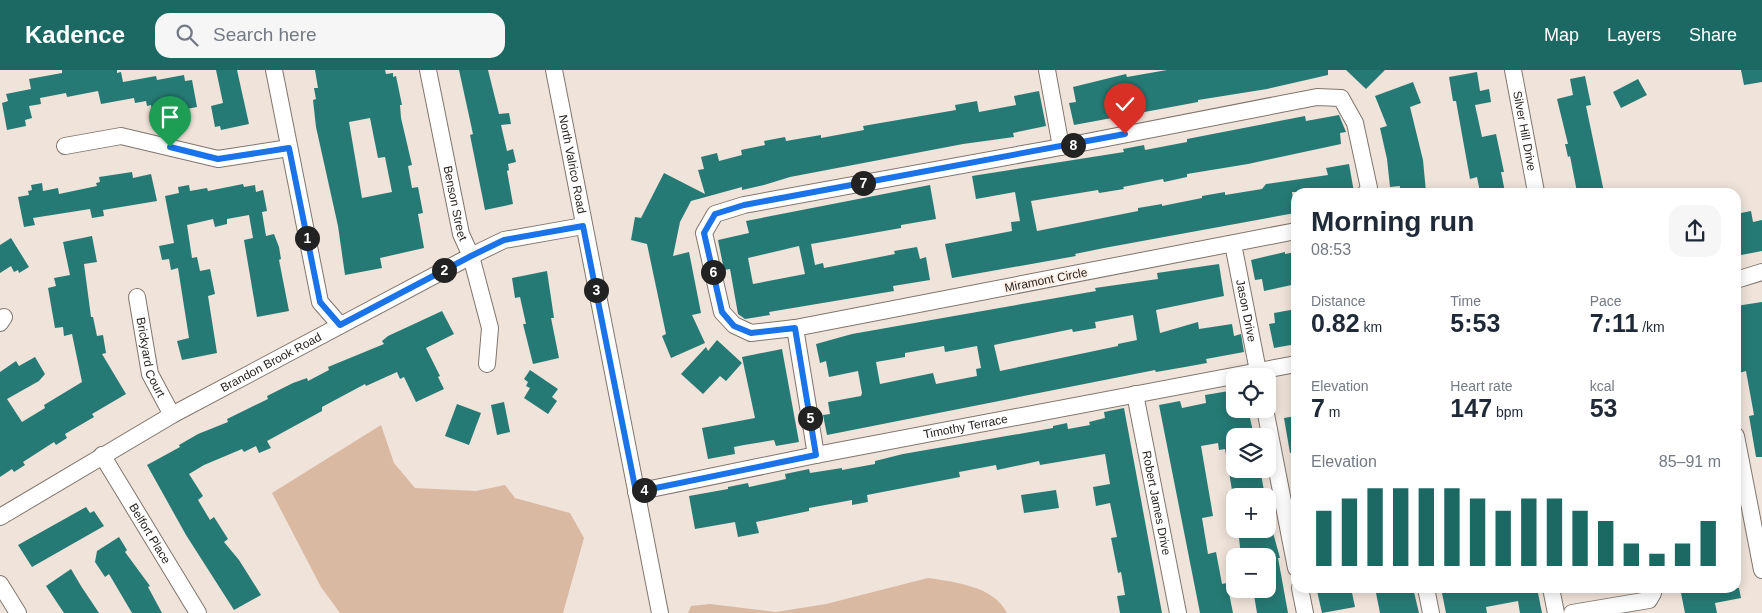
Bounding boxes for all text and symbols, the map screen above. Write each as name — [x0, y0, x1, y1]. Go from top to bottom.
search box — [155, 13, 505, 58]
text: Kadence — [25, 21, 125, 48]
icon: search — [173, 21, 201, 49]
text: Search here — [213, 24, 317, 45]
text: Map — [1544, 25, 1579, 45]
text: Layers — [1607, 25, 1661, 45]
text: Share — [1689, 25, 1737, 45]
pin — [1104, 83, 1146, 134]
icon: check — [1111, 90, 1139, 118]
street label: Silver Hill Drive — [1510, 90, 1539, 173]
pin — [149, 96, 191, 147]
icon: arrive — [156, 103, 184, 131]
street label: North Valrico Road — [556, 113, 589, 215]
pin: 8 — [1060, 132, 1086, 158]
text: 8 — [1070, 137, 1077, 153]
street label: Benson Street — [440, 165, 470, 244]
pin: 7 — [850, 170, 876, 196]
text: 7 — [860, 175, 867, 191]
button: share — [1669, 205, 1721, 257]
text: Morning run — [1311, 206, 1474, 237]
pin: 1 — [294, 226, 320, 250]
text: 1 — [304, 230, 311, 246]
text: 08:53 — [1311, 241, 1351, 258]
pin: 2 — [432, 258, 456, 282]
pin: 6 — [700, 260, 726, 284]
text: 2 — [441, 262, 448, 278]
text: 6 — [710, 264, 717, 280]
street label: Miramont Circle — [1003, 265, 1089, 295]
pin: 3 — [584, 278, 608, 302]
street label: Jason Drive — [1233, 278, 1259, 343]
text: 3 — [593, 282, 600, 298]
text: Distance — [1311, 293, 1365, 309]
text: Time — [1450, 293, 1481, 309]
text: Pace — [1590, 293, 1622, 309]
text: 0.82 — [1311, 309, 1360, 337]
text: 5:53 — [1450, 309, 1500, 337]
text: 7:11 — [1590, 309, 1638, 337]
street label: Brickyard Court — [134, 316, 168, 400]
text: km — [1360, 319, 1382, 335]
text: /km — [1638, 319, 1665, 335]
street label: Brandon Brook Road — [218, 330, 324, 395]
map controls — [1226, 368, 1276, 598]
button: locate — [1226, 368, 1276, 418]
text: Elevation — [1311, 378, 1369, 394]
text: Heart rate — [1450, 378, 1513, 394]
text: kcal — [1590, 378, 1615, 394]
text: 7 — [1311, 394, 1325, 422]
text: 147 — [1450, 394, 1492, 422]
text: 53 — [1590, 394, 1617, 422]
text: m — [1325, 404, 1340, 420]
text: bpm — [1492, 404, 1523, 420]
pin: 5 — [798, 406, 822, 430]
text: 5 — [807, 410, 814, 426]
street label: Timothy Terrace — [922, 412, 1009, 441]
button: layers — [1226, 428, 1276, 478]
street label: Robert James Drive — [1139, 449, 1174, 557]
text: Elevation — [1311, 453, 1377, 470]
text: 85–91 m — [1659, 453, 1721, 470]
pin: 4 — [632, 478, 656, 502]
text: 4 — [641, 482, 648, 498]
button: + — [1226, 488, 1276, 538]
street label: Belfort Place — [126, 501, 174, 567]
button: − — [1226, 548, 1276, 598]

